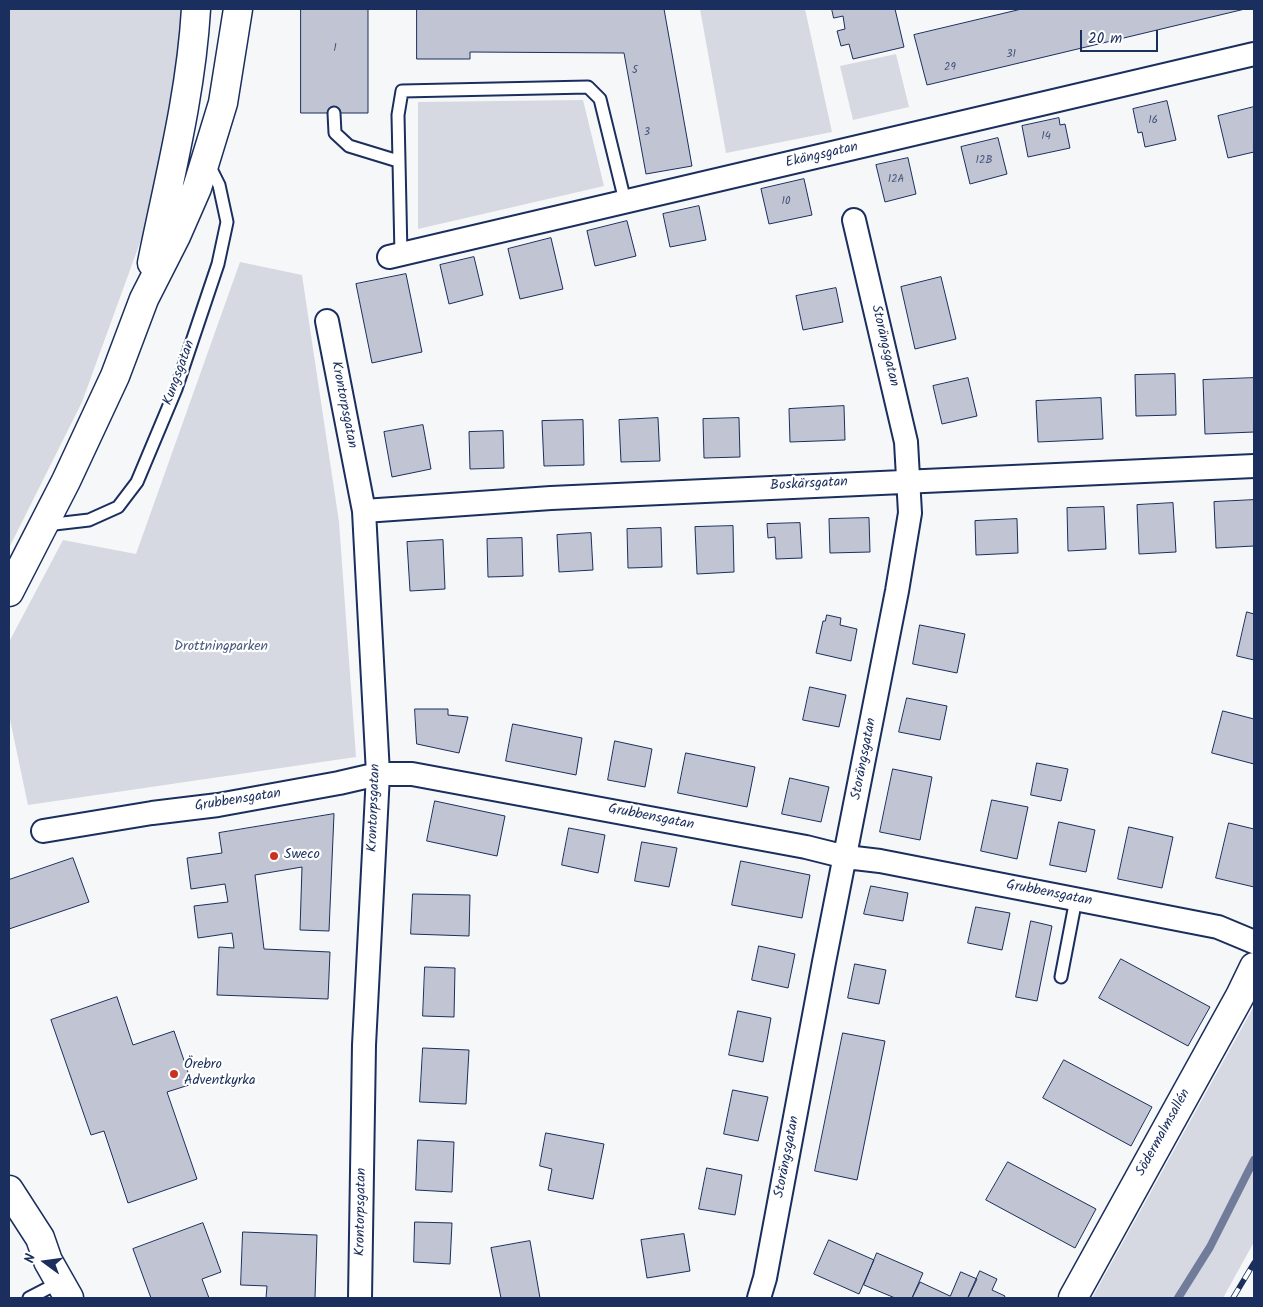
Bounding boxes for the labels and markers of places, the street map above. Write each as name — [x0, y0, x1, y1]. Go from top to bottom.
place label: Sweco — [284, 848, 320, 864]
marker: Sweco — [268, 850, 280, 862]
place label: Örebro Adventkyrka — [184, 1058, 255, 1090]
marker: Örebro Adventkyrka — [168, 1068, 180, 1080]

